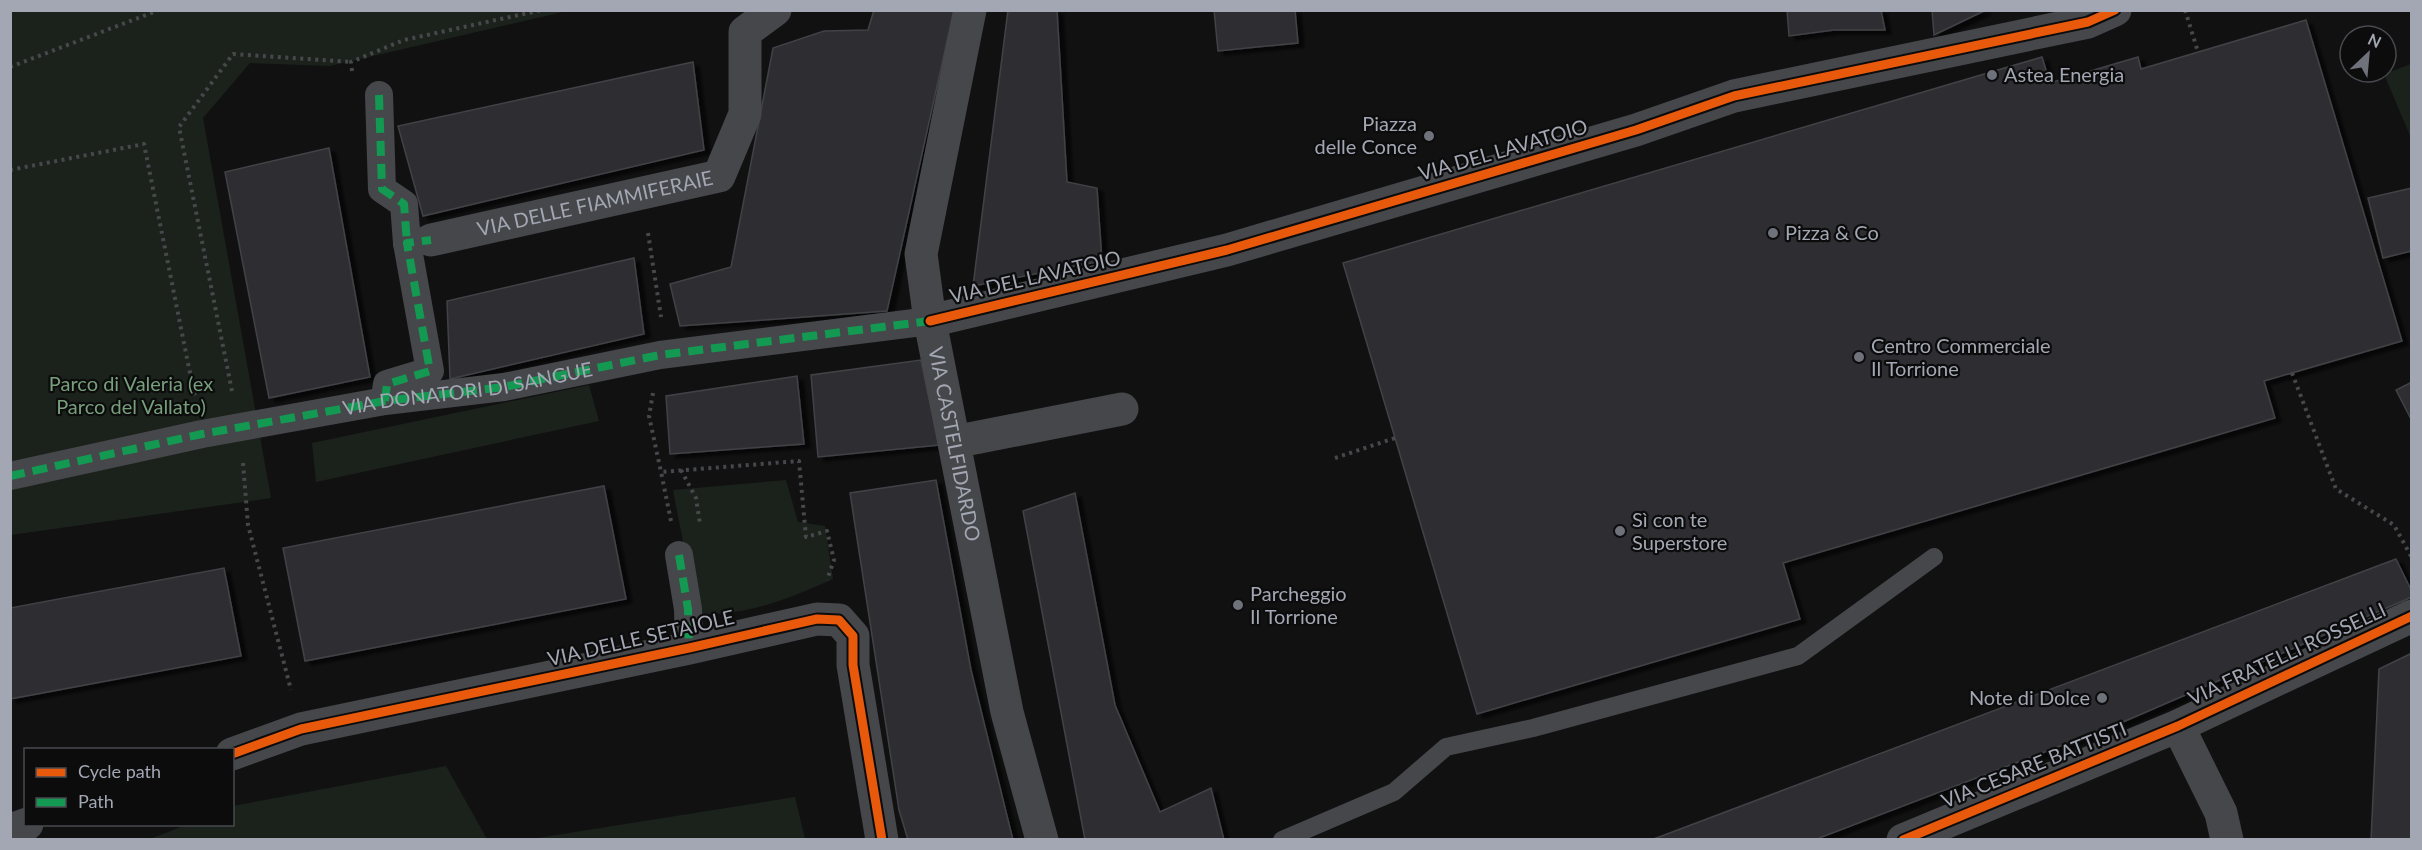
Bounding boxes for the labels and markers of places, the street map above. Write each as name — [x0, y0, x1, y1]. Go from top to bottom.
place label: Astea Energia — [2004, 62, 2124, 86]
marker: Astea Energia — [1985, 68, 1999, 82]
place label: Piazza delle Conce — [1315, 111, 1417, 158]
marker: Piazza delle Conce — [1422, 129, 1436, 143]
place label: Pizza & Co — [1785, 220, 1879, 244]
marker: Pizza & Co — [1766, 226, 1780, 240]
place label: Centro Commerciale Il Torrione — [1871, 333, 2051, 380]
marker: Centro Commerciale Il Torrione — [1852, 350, 1866, 364]
place label: Sì con te Superstore — [1632, 507, 1727, 554]
marker: Sì con te Superstore — [1613, 524, 1627, 538]
place label: Parcheggio Il Torrione — [1250, 581, 1347, 628]
marker: Parcheggio Il Torrione — [1231, 598, 1245, 612]
place label: Note di Dolce — [1969, 685, 2090, 709]
marker: Note di Dolce — [2095, 691, 2109, 705]

